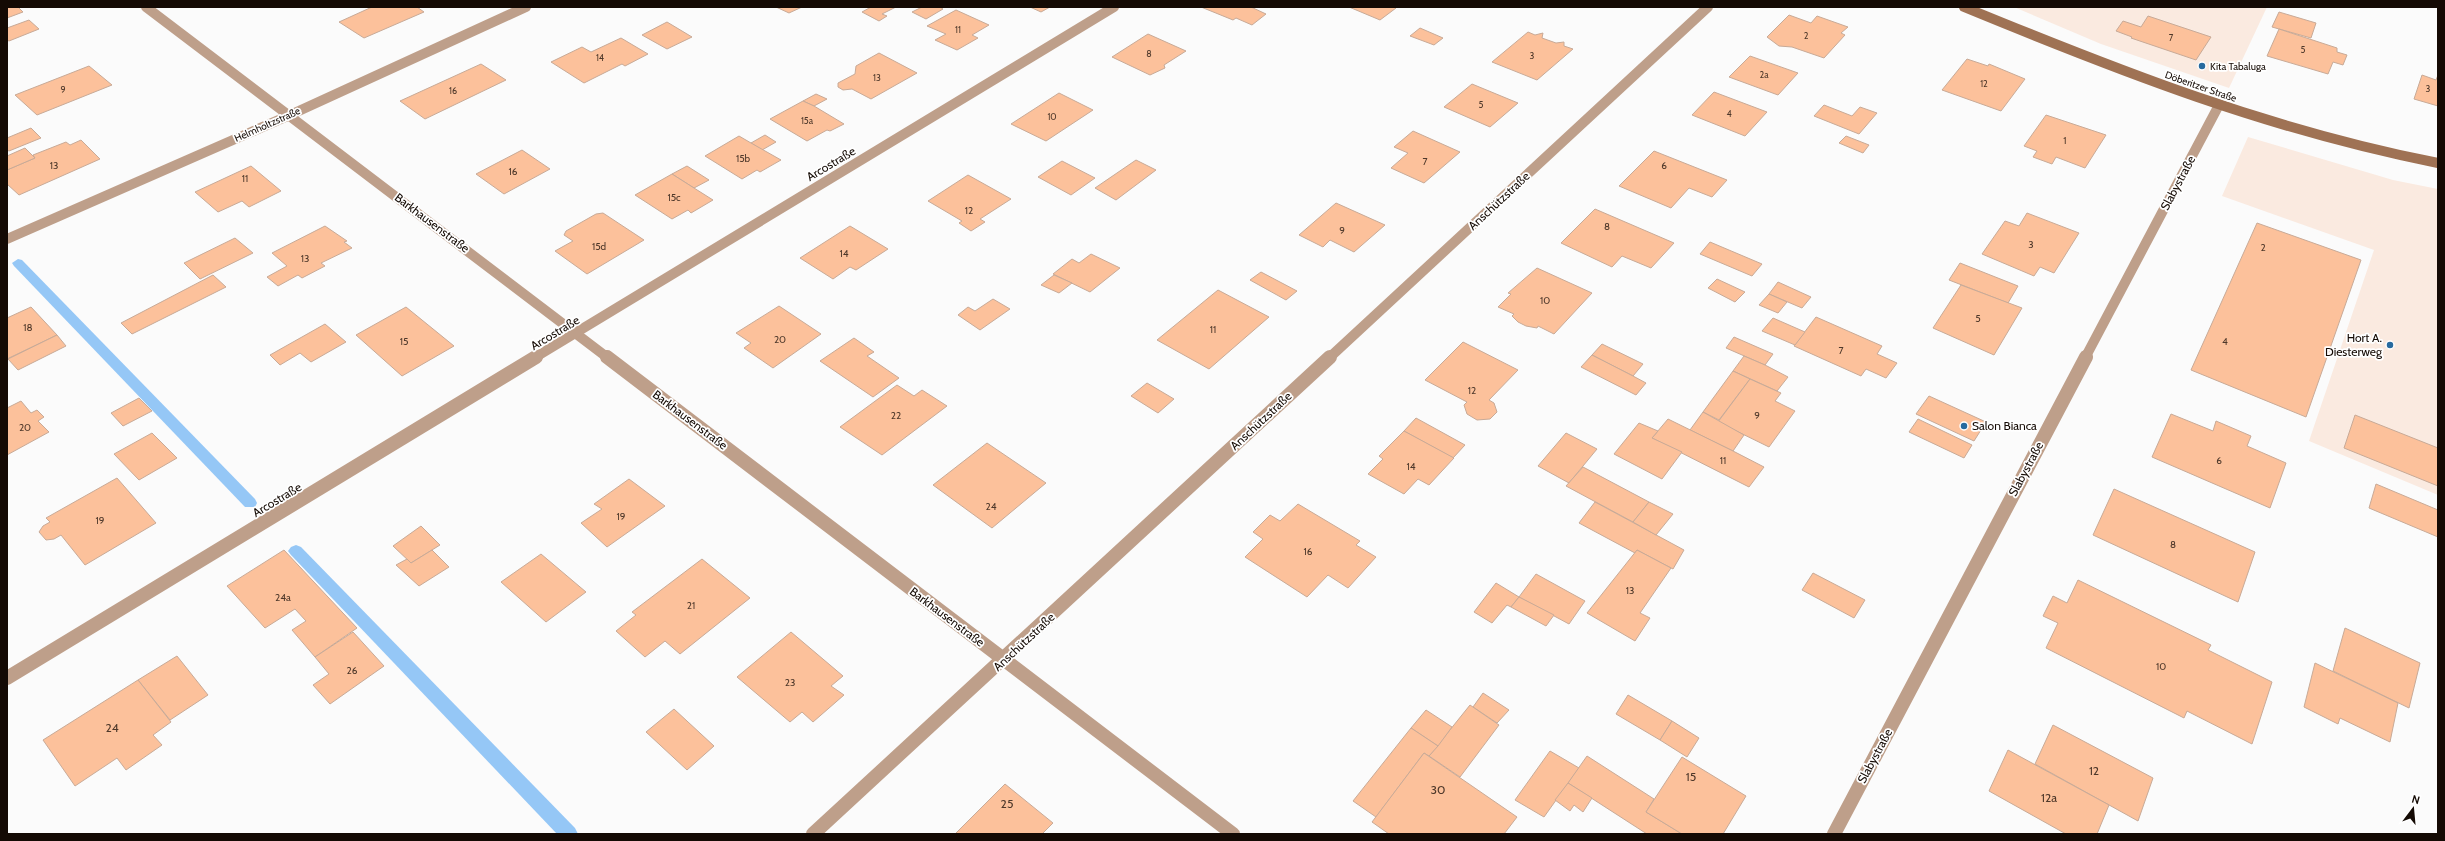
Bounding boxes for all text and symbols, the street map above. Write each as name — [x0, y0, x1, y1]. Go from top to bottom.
house number: 11 — [955, 24, 961, 35]
house number: 2 — [1804, 30, 1809, 41]
house number: 7 — [2169, 32, 2174, 43]
house number: 5 — [2301, 44, 2306, 55]
house number: 8 — [1146, 48, 1152, 59]
house number: 3 — [1530, 50, 1535, 61]
house number: 14 — [596, 52, 604, 63]
place label: Kita Tabaluga — [2210, 60, 2266, 73]
marker: Kita Tabaluga — [2197, 61, 2207, 71]
street label: Döberitzer Straße — [2163, 68, 2238, 105]
house number: 2a — [1759, 69, 1769, 80]
house number: 13 — [873, 72, 881, 83]
house number: 12 — [1980, 78, 1988, 89]
house number: 3 — [2426, 83, 2431, 94]
house number: 9 — [60, 84, 66, 95]
house number: 16 — [449, 85, 457, 96]
house number: 5 — [1479, 99, 1484, 110]
street label: Helmholtzstraße — [232, 104, 302, 145]
house number: 4 — [1726, 108, 1732, 119]
house number: 10 — [1047, 111, 1057, 122]
house number: 15a — [801, 115, 814, 126]
house number: 1 — [2063, 134, 2067, 147]
street label: Arcostraße — [804, 143, 858, 184]
house number: 15b — [736, 152, 751, 165]
street label: Slabystraße — [2157, 153, 2198, 213]
house number: 7 — [1422, 155, 1428, 168]
house number: 13 — [50, 159, 58, 172]
house number: 6 — [1661, 159, 1667, 172]
house number: 16 — [509, 165, 518, 178]
street label: Anschützstraße — [1465, 168, 1532, 233]
house number: 11 — [242, 172, 248, 185]
street label: Barkhausenstraße — [392, 190, 473, 256]
house number: 15c — [667, 191, 681, 204]
house number: 12 — [965, 204, 973, 217]
house number: 8 — [1604, 220, 1610, 233]
house number: 9 — [1339, 224, 1345, 237]
house number: 3 — [2028, 238, 2034, 251]
house number: 15d — [592, 240, 606, 253]
house number: 2 — [2260, 241, 2266, 254]
house number: 14 — [839, 247, 849, 260]
house number: 13 — [301, 252, 309, 265]
house number: 10 — [1540, 294, 1550, 307]
street label: Arcostraße — [528, 312, 582, 353]
house number: 5 — [1975, 312, 1981, 325]
house number: 18 — [23, 321, 33, 334]
house number: 11 — [1210, 323, 1216, 336]
place label: Hort A. Diesterweg — [2325, 330, 2383, 359]
house number: 20 — [774, 333, 786, 346]
house number: 15 — [400, 335, 408, 348]
house number: 4 — [2222, 335, 2228, 348]
marker: Hort A. Diesterweg — [2385, 340, 2395, 350]
house number: 7 — [1838, 344, 1844, 357]
house number: 12 — [1468, 384, 1476, 397]
street label: Barkhausenstraße — [650, 387, 731, 453]
street label: Anschützstraße — [1227, 388, 1294, 453]
house number: 22 — [891, 409, 901, 422]
house number: 9 — [1754, 409, 1760, 422]
place label: Salon Bianca — [1972, 418, 2037, 433]
house number: 20 — [19, 421, 31, 434]
marker: Salon Bianca — [1959, 421, 1969, 431]
street label: Slabystraße — [2005, 439, 2046, 499]
house number: 11 — [1720, 454, 1726, 467]
house number: 6 — [2216, 454, 2222, 467]
house number: 14 — [1406, 460, 1416, 473]
street label: Arcostraße — [250, 479, 304, 520]
house number: 24 — [985, 500, 997, 513]
house number: 19 — [617, 510, 626, 523]
house number: 19 — [96, 514, 105, 527]
house number: 8 — [2170, 538, 2176, 551]
house number: 16 — [1304, 545, 1313, 558]
street label: Barkhausenstraße — [907, 584, 988, 650]
house number: 13 — [1626, 584, 1634, 597]
house number: 24a — [275, 591, 291, 604]
house number: 21 — [687, 599, 695, 612]
street label: Anschützstraße — [990, 609, 1057, 674]
house number: 10 — [2156, 660, 2166, 673]
house number: 26 — [347, 664, 358, 677]
house number: 23 — [785, 676, 795, 689]
house number: 24 — [105, 720, 119, 735]
street label: Slabystraße — [1854, 726, 1895, 786]
house number: 12 — [2089, 763, 2099, 778]
house number: 15 — [1686, 769, 1696, 784]
house number: 30 — [1431, 782, 1445, 797]
north arrow — [2393, 789, 2433, 829]
house number: 12a — [2041, 790, 2057, 805]
text: N — [2410, 792, 2421, 807]
house number: 25 — [1001, 796, 1013, 811]

